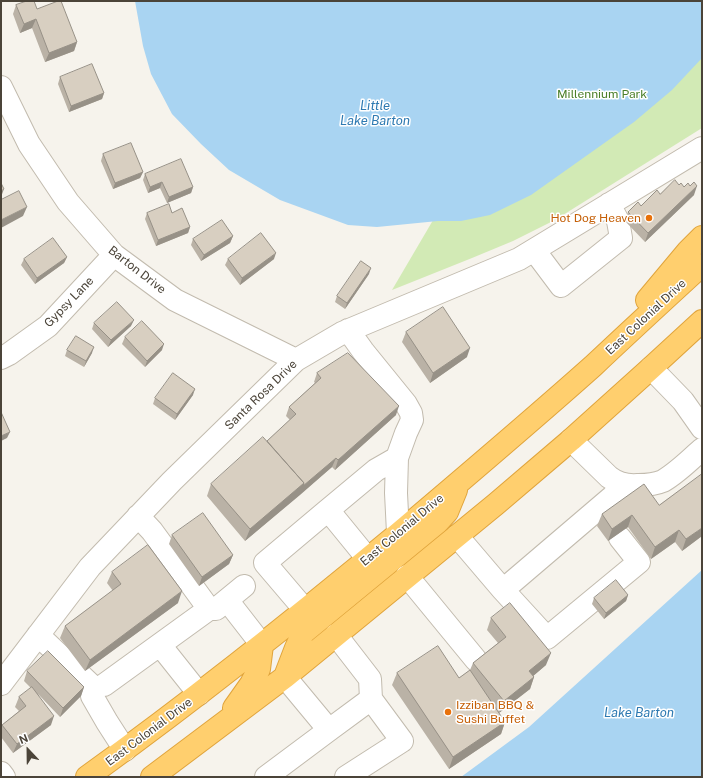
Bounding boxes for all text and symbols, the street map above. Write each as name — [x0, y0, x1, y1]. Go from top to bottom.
park label: Millennium Park — [557, 87, 647, 101]
water label: Little Lake Barton — [340, 98, 410, 129]
place label: Hot Dog Heaven — [550, 211, 641, 225]
marker: Hot Dog Heaven — [644, 213, 654, 223]
street label: Barton Drive — [105, 243, 169, 297]
street label: Gypsy Lane — [41, 274, 97, 330]
street label: East Colonial Drive — [603, 276, 689, 358]
street label: Santa Rosa Drive — [222, 357, 300, 433]
street label: East Colonial Drive — [357, 491, 447, 569]
street label: East Colonial Drive — [103, 695, 195, 769]
place label: Izziban BBQ & Sushi Buffet — [456, 698, 534, 726]
water label: Lake Barton — [604, 705, 674, 721]
marker: Izziban BBQ & Sushi Buffet — [443, 707, 453, 717]
north arrow — [8, 730, 48, 770]
text: N — [17, 732, 30, 746]

